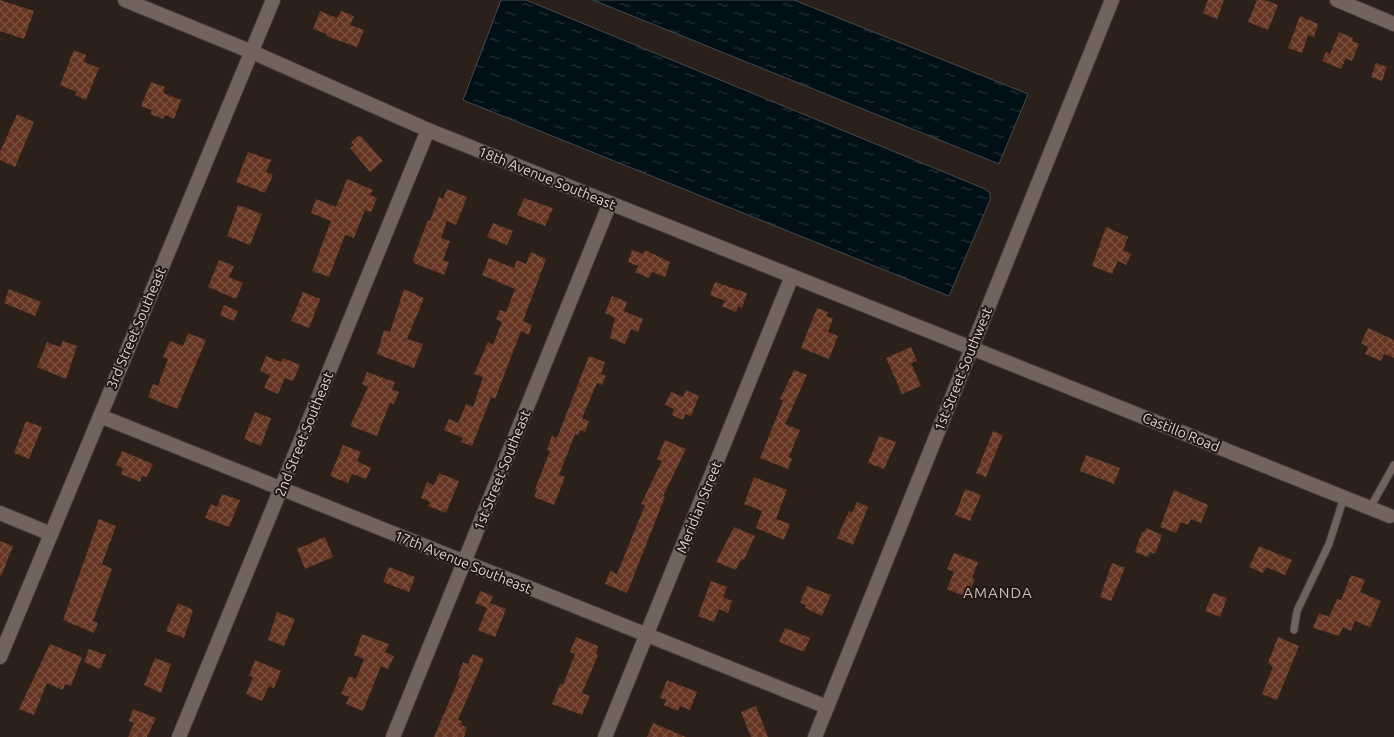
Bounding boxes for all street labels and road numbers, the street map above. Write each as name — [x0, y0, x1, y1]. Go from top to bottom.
street label: 18th Avenue Southeast — [476, 143, 618, 213]
street label: 3rd Street Southeast — [103, 264, 169, 391]
street label: 1st Street Southwest — [931, 304, 995, 433]
street label: 2nd Street Southeast — [272, 369, 337, 499]
street label: 1st Street Southeast — [471, 407, 534, 533]
street label: Castillo Road — [1140, 409, 1222, 455]
street label: Meridian Street — [673, 458, 725, 555]
street label: 17th Avenue Southeast — [392, 527, 534, 597]

